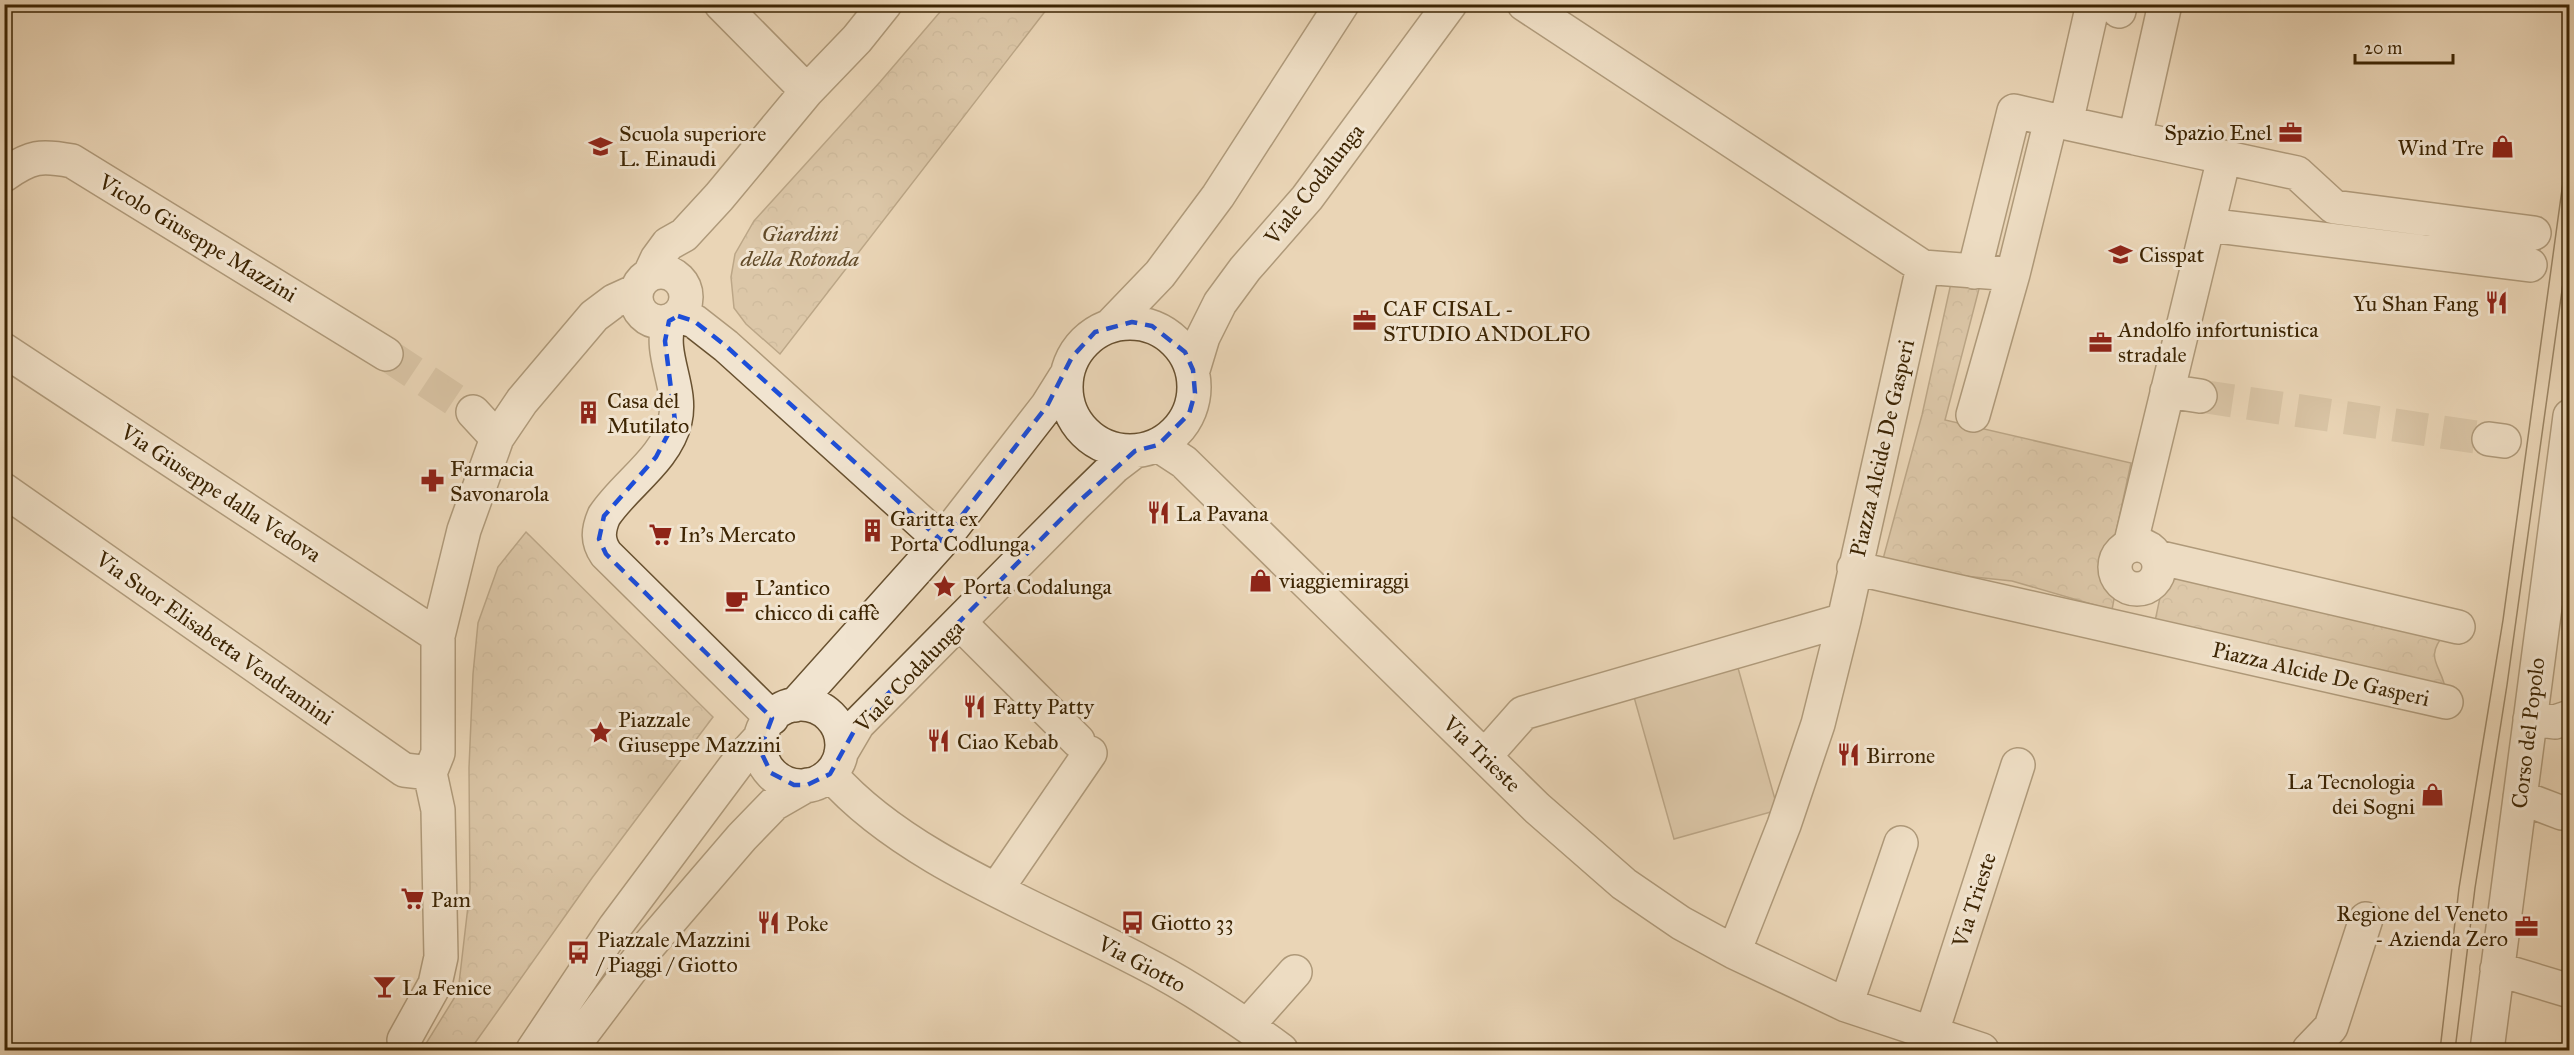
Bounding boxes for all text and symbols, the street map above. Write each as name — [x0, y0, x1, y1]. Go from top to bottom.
scale bar — [2355, 27, 2452, 65]
text: 20 m — [2364, 37, 2402, 59]
street label: Viale Codalunga — [1258, 118, 1370, 251]
place label: Spazio Enel — [2164, 119, 2272, 146]
office icon: Spazio Enel — [2277, 119, 2303, 145]
place label: Scuola superiore L. Einaudi — [619, 120, 766, 172]
school or university icon: Scuola superiore L. Einaudi — [588, 133, 614, 159]
place label: Wind Tre — [2398, 134, 2484, 161]
shop icon: Wind Tre — [2489, 134, 2515, 160]
street label: Vicolo Giuseppe Mazzini — [93, 168, 302, 308]
park label: Giardini della Rotonda — [740, 220, 859, 272]
school or university icon: Cisspat — [2108, 241, 2134, 267]
place label: Cisspat — [2139, 241, 2204, 268]
place label: Yu Shan Fang — [2353, 290, 2479, 317]
restaurant icon: Yu Shan Fang — [2483, 290, 2509, 316]
place label: CAF CISAL - STUDIO ANDOLFO — [1383, 295, 1591, 347]
office icon: CAF CISAL - STUDIO ANDOLFO — [1352, 308, 1378, 334]
place label: Andolfo infortunistica stradale — [2117, 316, 2319, 368]
office icon: Andolfo infortunistica stradale — [2087, 329, 2113, 355]
street label: Piazza Alcide De Gasperi — [1844, 337, 1920, 559]
place label: Casa del Mutilato — [607, 387, 689, 439]
building icon: Casa del Mutilato — [576, 400, 602, 426]
street label: Via Giuseppe dalla Vedova — [115, 418, 327, 568]
place label: Farmacia Savonarola — [450, 455, 550, 507]
pharmacy icon: Farmacia Savonarola — [419, 468, 445, 494]
restaurant icon: La Pavana — [1145, 500, 1171, 526]
place label: La Pavana — [1176, 500, 1269, 527]
place label: Garitta ex Porta Codlunga — [890, 505, 1030, 557]
building icon: Garitta ex Porta Codlunga — [859, 518, 885, 544]
supermarket icon: In's Mercato — [648, 521, 674, 547]
place label: In's Mercato — [679, 521, 796, 548]
street label: Via Suor Elisabetta Vendramini — [90, 545, 339, 731]
shop icon: viaggiemiraggi — [1248, 567, 1274, 593]
place label: viaggiemiraggi — [1278, 567, 1409, 594]
place icon: Porta Codalunga — [932, 573, 958, 599]
place label: Porta Codalunga — [963, 573, 1113, 600]
place label: L'antico chicco di caffè — [755, 574, 880, 626]
cafe icon: L'antico chicco di caffè — [724, 587, 750, 613]
street label: Viale Codalunga — [848, 614, 970, 739]
street label: Piazza Alcide De Gasperi — [2210, 636, 2432, 712]
street label: Corso del Popolo — [2505, 656, 2551, 810]
restaurant icon: Fatty Patty — [962, 693, 988, 719]
place label: Fatty Patty — [993, 693, 1095, 720]
place label: Piazzale Giuseppe Mazzini — [618, 706, 781, 758]
street label: Via Trieste — [1437, 709, 1527, 798]
place icon: Piazzale Giuseppe Mazzini — [587, 719, 613, 745]
restaurant icon: Ciao Kebab — [926, 728, 952, 754]
place label: Ciao Kebab — [957, 728, 1059, 755]
restaurant icon: Birrone — [1835, 742, 1861, 768]
place label: Birrone — [1866, 742, 1935, 769]
place label: La Tecnologia dei Sogni — [2287, 768, 2416, 820]
shop icon: La Tecnologia dei Sogni — [2420, 781, 2446, 807]
street label: Via Trieste — [1946, 849, 2002, 952]
supermarket icon: Pam — [400, 886, 426, 912]
place label: Pam — [431, 886, 471, 913]
place label: Regione del Veneto - Azienda Zero — [2336, 900, 2508, 952]
bus stop icon: Giotto 33 — [1120, 909, 1146, 935]
place label: Giotto 33 — [1151, 909, 1233, 936]
restaurant icon: Poke — [755, 910, 781, 936]
place label: Poke — [786, 910, 828, 937]
office icon: Regione del Veneto - Azienda Zero — [2513, 913, 2539, 939]
place label: Piazzale Mazzini / Piaggi / Giotto — [595, 926, 751, 978]
street label: Via Giotto — [1093, 929, 1190, 998]
bus stop icon: Piazzale Mazzini / Piaggi / Giotto — [566, 939, 592, 965]
bar icon: La Fenice — [371, 974, 397, 1000]
place label: La Fenice — [402, 974, 492, 1001]

